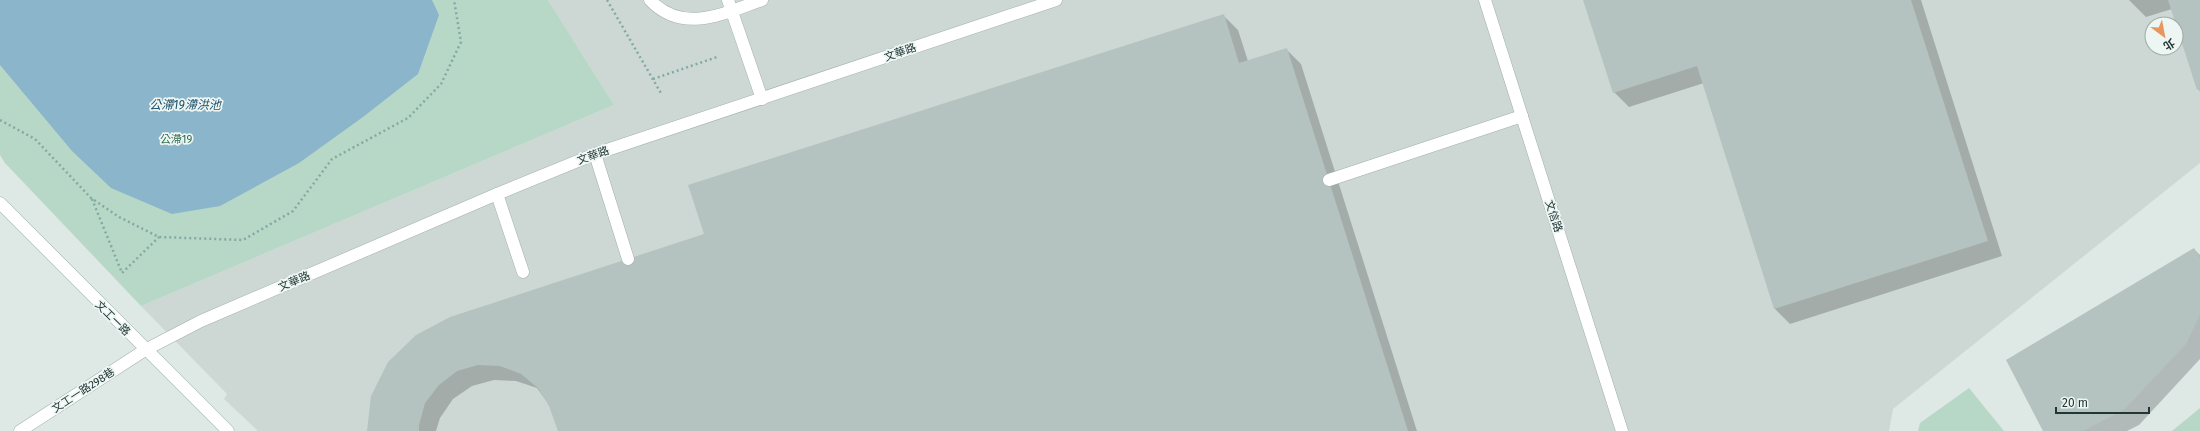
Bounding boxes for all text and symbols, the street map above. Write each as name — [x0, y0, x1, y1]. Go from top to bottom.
north arrow — [2144, 16, 2184, 56]
text: 北 — [2161, 36, 2177, 52]
street label: 文華路 — [882, 41, 918, 64]
water label: 公滯19滯洪池 — [149, 98, 223, 112]
park label: 公滯19 — [160, 133, 192, 146]
street label: 文華路 — [575, 144, 611, 167]
street label: 文信路 — [1542, 198, 1565, 234]
street label: 文華路 — [276, 269, 312, 294]
street label: 文工一路 — [92, 298, 133, 339]
street label: 文工一路298巷 — [49, 365, 117, 416]
scale bar — [2056, 389, 2149, 415]
text: 20 m — [2062, 396, 2088, 410]

